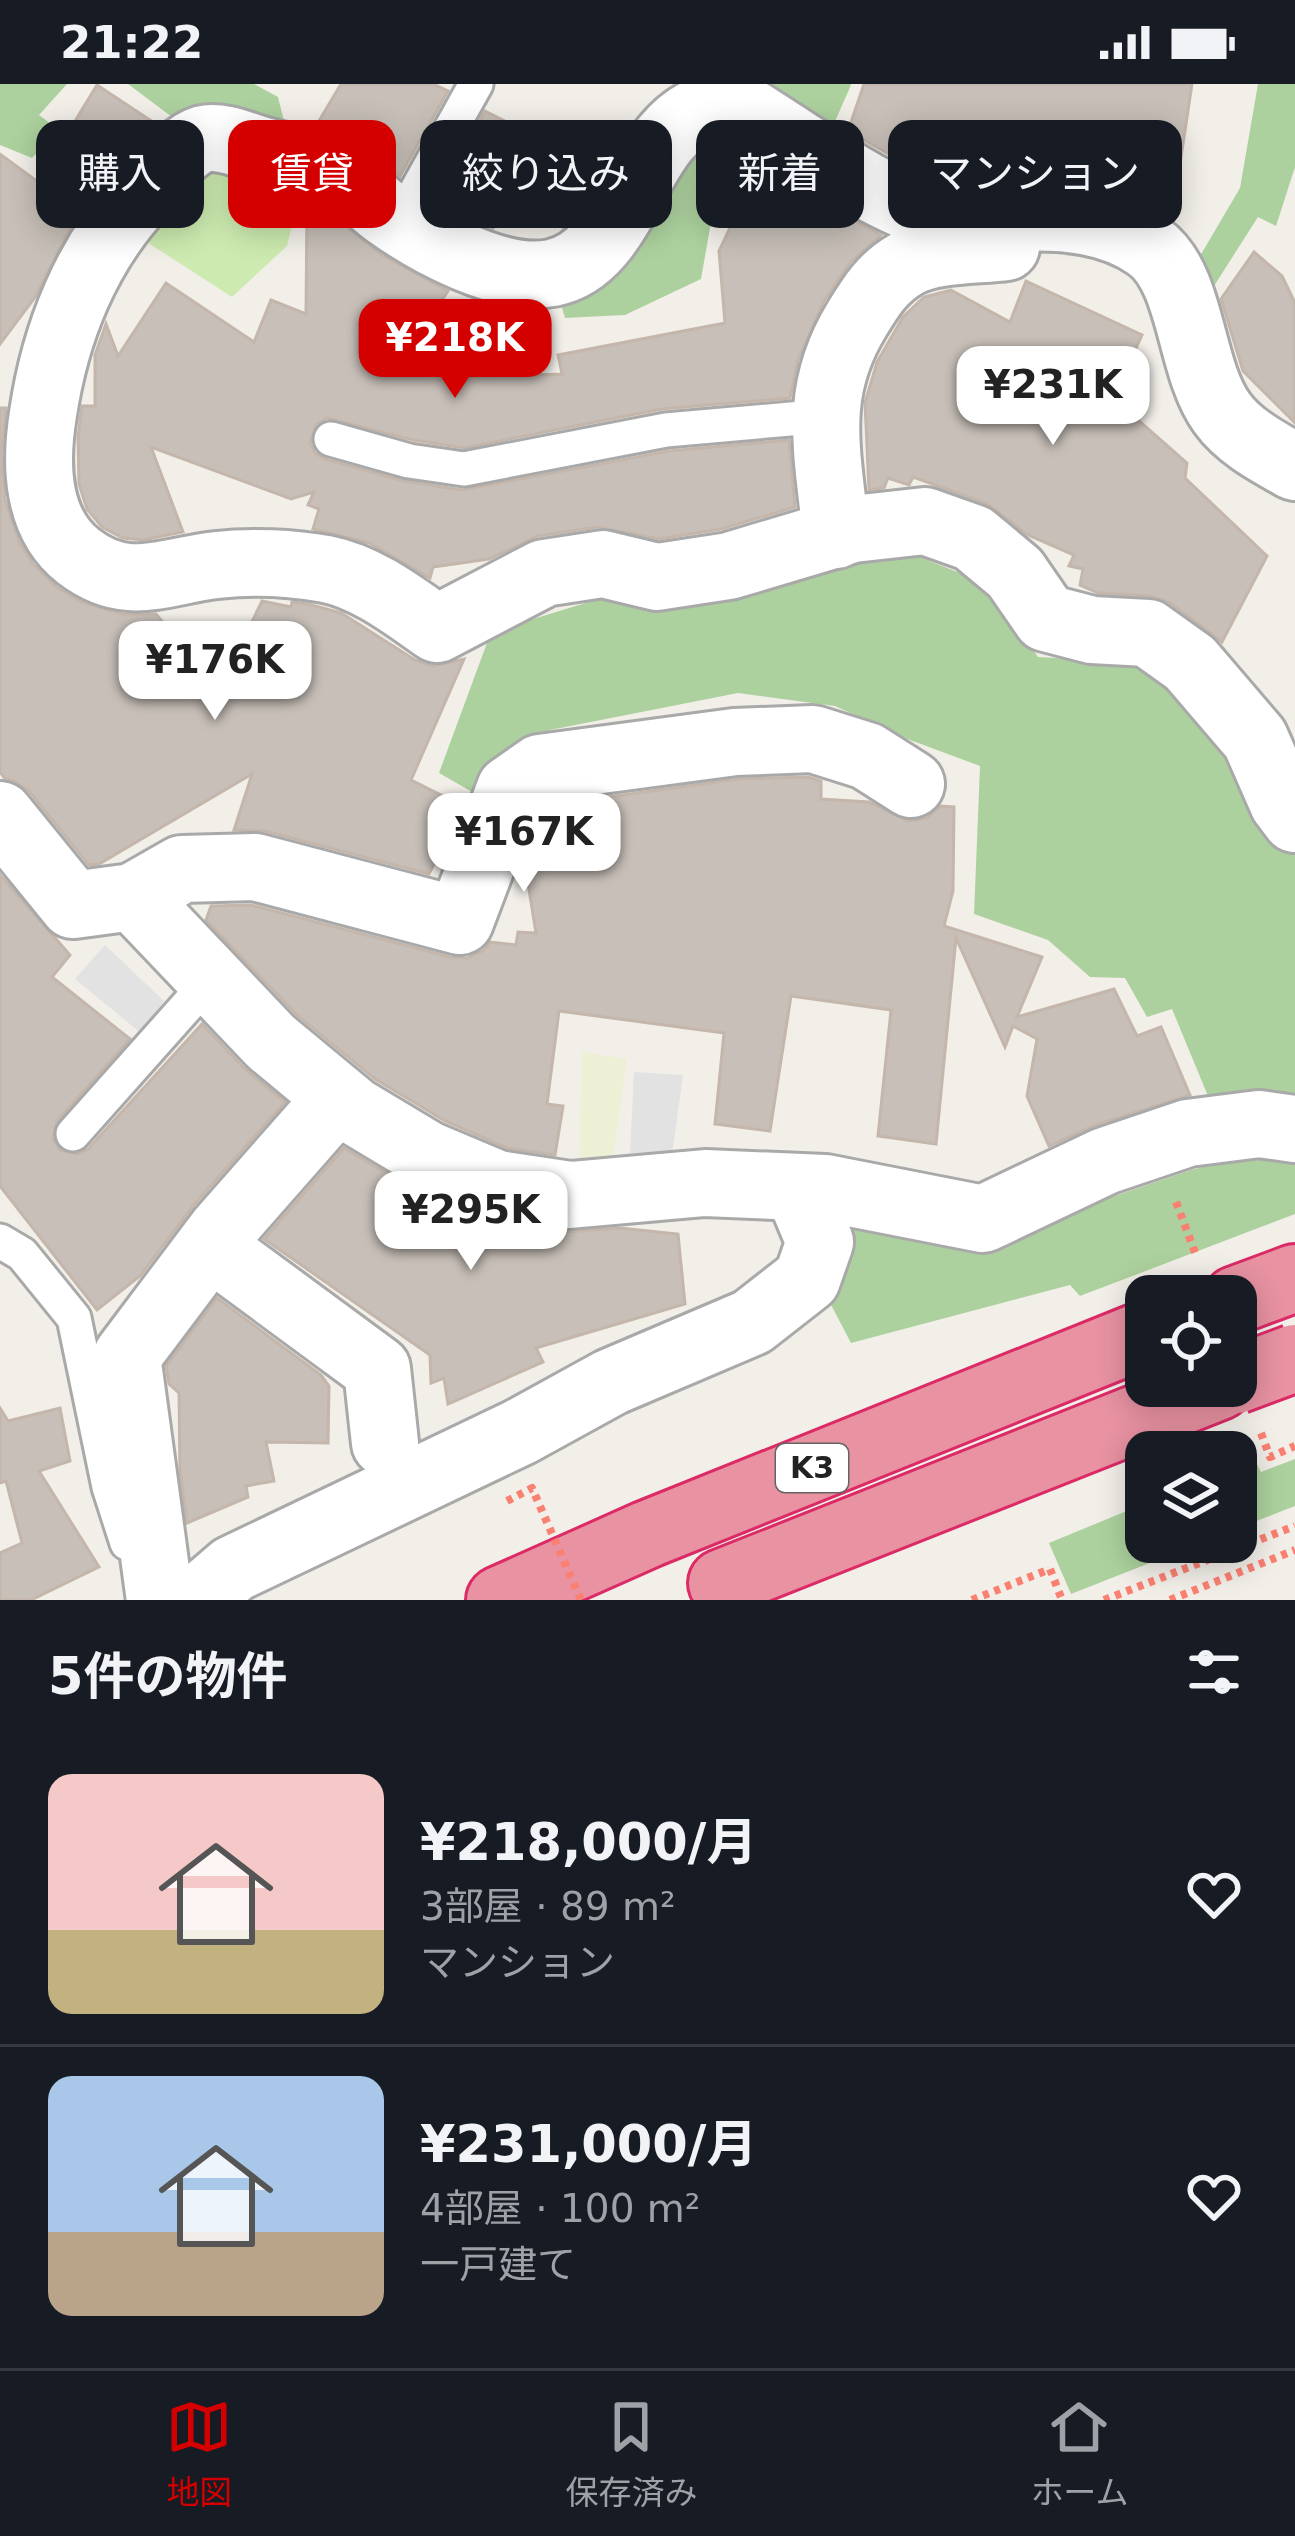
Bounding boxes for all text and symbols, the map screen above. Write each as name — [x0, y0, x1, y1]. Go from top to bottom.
text: 21:22 — [60, 16, 203, 69]
chip: 購入 — [36, 120, 204, 228]
chip: 賃貸 — [228, 120, 396, 228]
chip: 絞り込み — [420, 120, 672, 228]
chip: 新着 — [696, 120, 864, 228]
chip: マンション — [888, 120, 1182, 228]
pin: ¥218K — [371, 299, 539, 401]
text: ¥218K — [386, 315, 524, 360]
pin: ¥231K — [969, 346, 1137, 448]
text: ¥231K — [984, 362, 1122, 407]
pin: ¥176K — [131, 621, 299, 723]
text: ¥176K — [146, 637, 284, 682]
pin: ¥167K — [440, 793, 608, 895]
text: ¥167K — [455, 809, 593, 854]
pin: ¥295K — [387, 1171, 555, 1273]
text: ¥295K — [402, 1187, 540, 1232]
map controls — [1125, 1275, 1257, 1563]
button: locate — [1125, 1275, 1257, 1407]
button: layers — [1125, 1431, 1257, 1563]
road number: K3 — [776, 1444, 848, 1492]
icon: filters — [1181, 1639, 1247, 1705]
text: 5件の物件 — [48, 1647, 288, 1706]
text: ¥218,000/月 — [420, 1813, 757, 1872]
icon: home — [144, 1822, 288, 1966]
icon: heart — [1181, 1861, 1247, 1927]
text: 3部屋 · 89 m² — [420, 1884, 676, 1929]
text: マンション — [420, 1940, 615, 1985]
text: ¥231,000/月 — [420, 2115, 757, 2174]
icon: home — [144, 2124, 288, 2268]
icon: heart — [1181, 2163, 1247, 2229]
text: 4部屋 · 100 m² — [420, 2186, 700, 2231]
text: 一戸建て — [420, 2242, 576, 2287]
tab: 地図 — [166, 2394, 232, 2514]
tab: 保存済み — [565, 2394, 697, 2514]
tab: ホーム — [1030, 2394, 1128, 2514]

